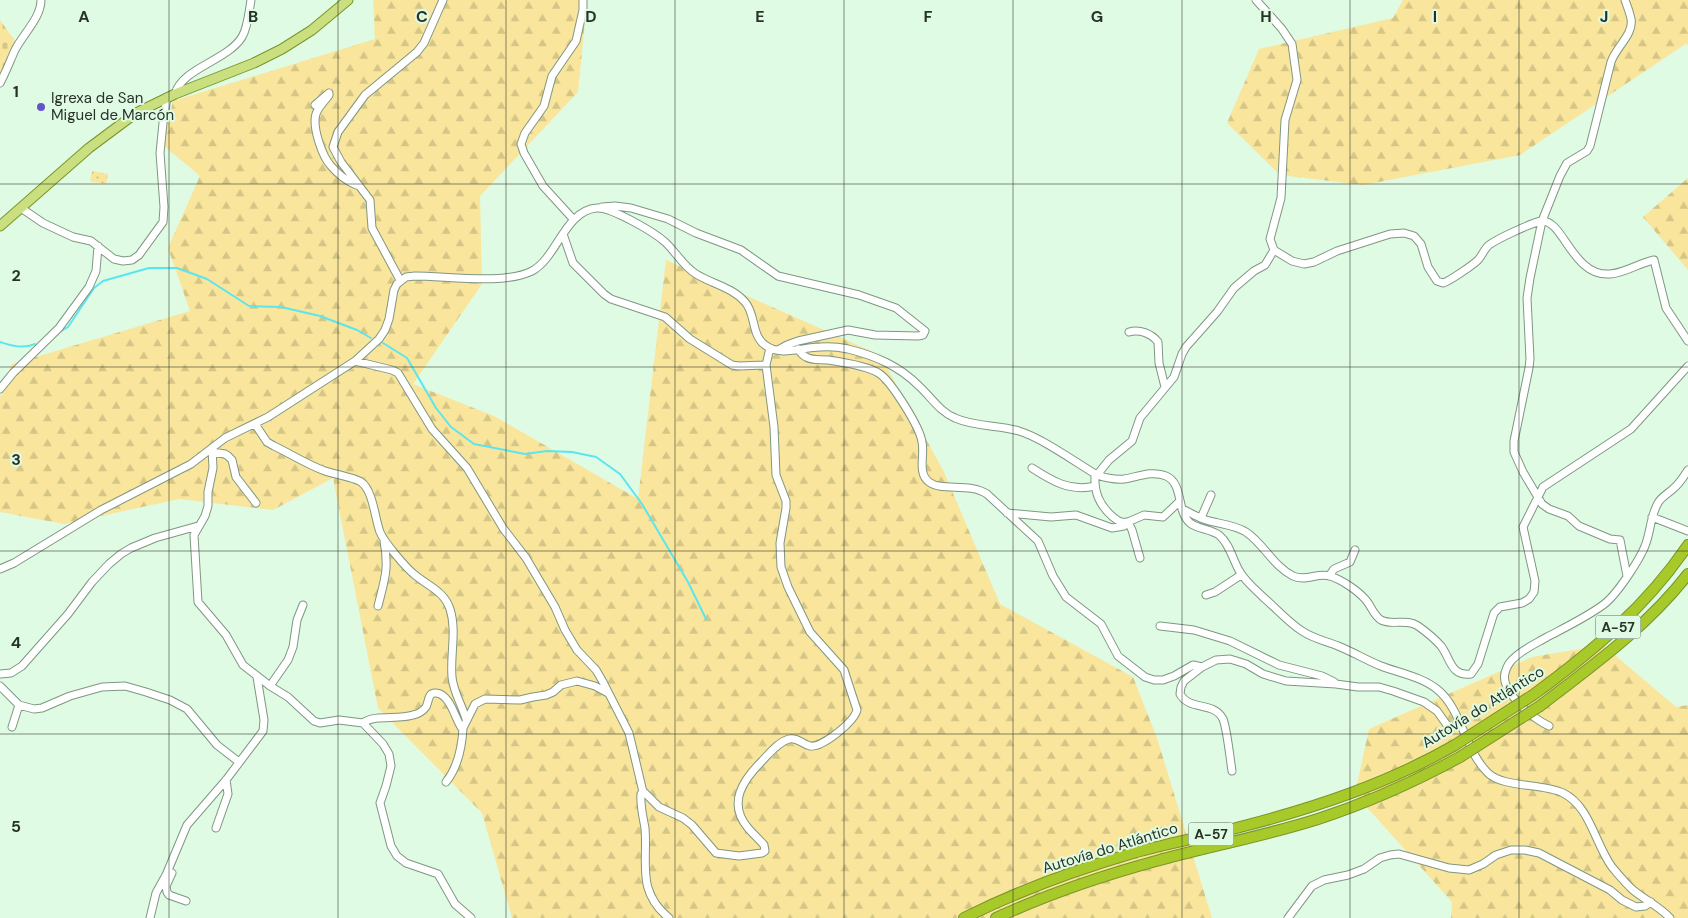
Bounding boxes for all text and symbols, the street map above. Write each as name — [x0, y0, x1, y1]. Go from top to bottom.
text: A — [78, 6, 90, 27]
text: B — [248, 6, 258, 27]
text: C — [416, 6, 428, 27]
text: D — [585, 6, 597, 27]
text: E — [755, 6, 765, 27]
text: F — [924, 6, 933, 27]
text: G — [1091, 6, 1103, 27]
text: H — [1260, 6, 1272, 27]
text: I — [1433, 6, 1437, 27]
text: J — [1600, 6, 1608, 27]
text: 1 — [13, 81, 19, 102]
place label: Igrexa de San Miguel de Marcón — [51, 88, 174, 125]
marker: Igrexa de San Miguel de Marcón — [35, 101, 47, 113]
text: 2 — [11, 265, 21, 286]
text: 3 — [11, 449, 21, 470]
road number: A-57 — [1596, 616, 1640, 638]
text: 4 — [11, 632, 21, 653]
street label: Autovía do Atlántico — [1418, 661, 1548, 753]
text: 5 — [11, 816, 21, 837]
street label: Autovía do Atlántico — [1040, 818, 1180, 878]
road number: A-57 — [1188, 822, 1234, 846]

